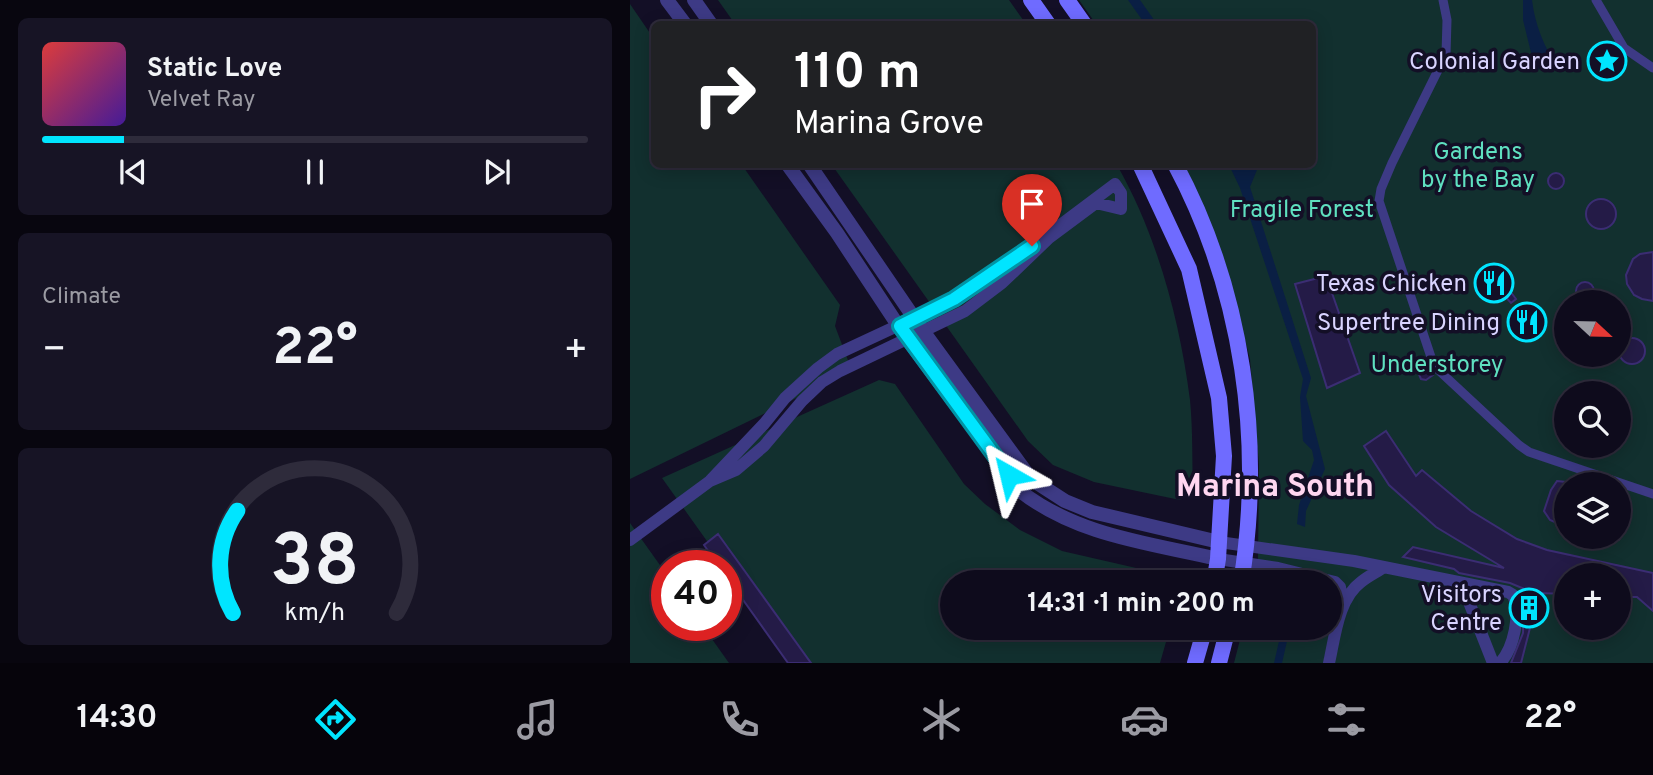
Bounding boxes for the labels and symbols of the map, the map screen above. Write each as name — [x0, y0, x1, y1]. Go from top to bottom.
place icon: Colonial Garden — [1586, 40, 1628, 82]
place label: Colonial Garden — [1409, 48, 1580, 78]
park label: Gardens by the Bay — [1421, 138, 1535, 196]
pin — [1002, 174, 1062, 246]
park label: Fragile Forest — [1230, 196, 1374, 226]
restaurant icon: Texas Chicken — [1473, 262, 1515, 304]
place label: Texas Chicken — [1316, 270, 1467, 300]
north arrow — [1554, 290, 1631, 368]
restaurant icon: Supertree Dining — [1506, 301, 1548, 343]
place label: Supertree Dining — [1317, 309, 1500, 339]
park label: Understorey — [1370, 351, 1504, 381]
position arrow — [972, 438, 1046, 512]
district label: Marina South — [1176, 468, 1374, 508]
speed limit sign: 40 — [651, 550, 742, 641]
place label: Visitors Centre — [1420, 581, 1502, 639]
building icon: Visitors Centre — [1508, 587, 1550, 629]

